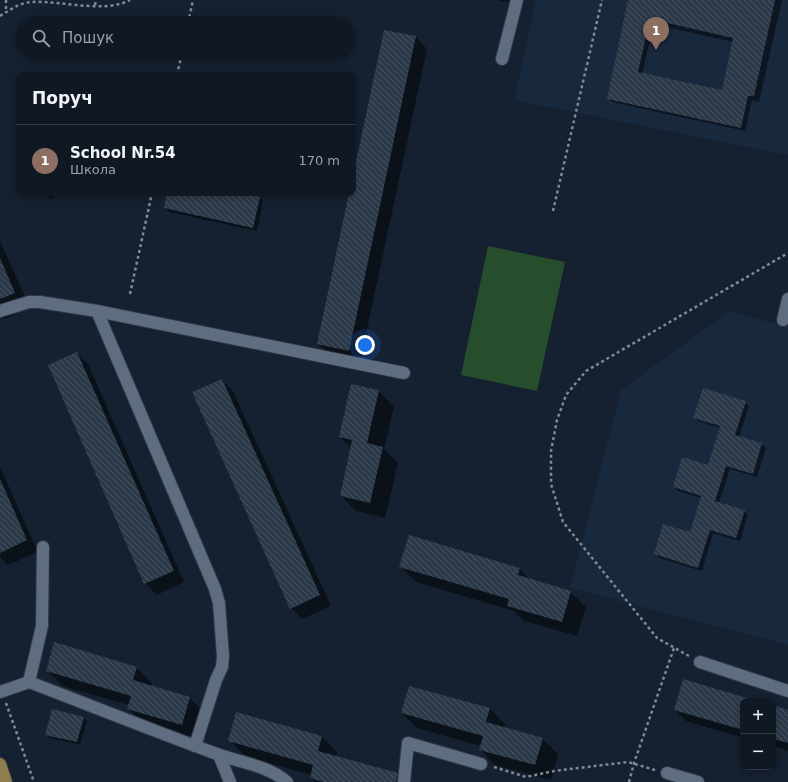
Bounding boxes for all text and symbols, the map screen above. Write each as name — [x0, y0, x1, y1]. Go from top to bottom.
search box — [16, 16, 356, 60]
pin: 1 — [643, 17, 669, 50]
icon: search — [30, 27, 52, 49]
text: Пошук — [62, 29, 114, 47]
text: Поруч — [32, 88, 93, 108]
text: School Nr.54 — [70, 144, 176, 162]
text: 1 — [40, 153, 50, 168]
text: 170 m — [298, 153, 340, 168]
text: Школа — [70, 162, 116, 177]
your location — [355, 335, 375, 355]
map controls — [740, 698, 776, 770]
button: + — [740, 698, 776, 734]
button: − — [740, 734, 776, 770]

